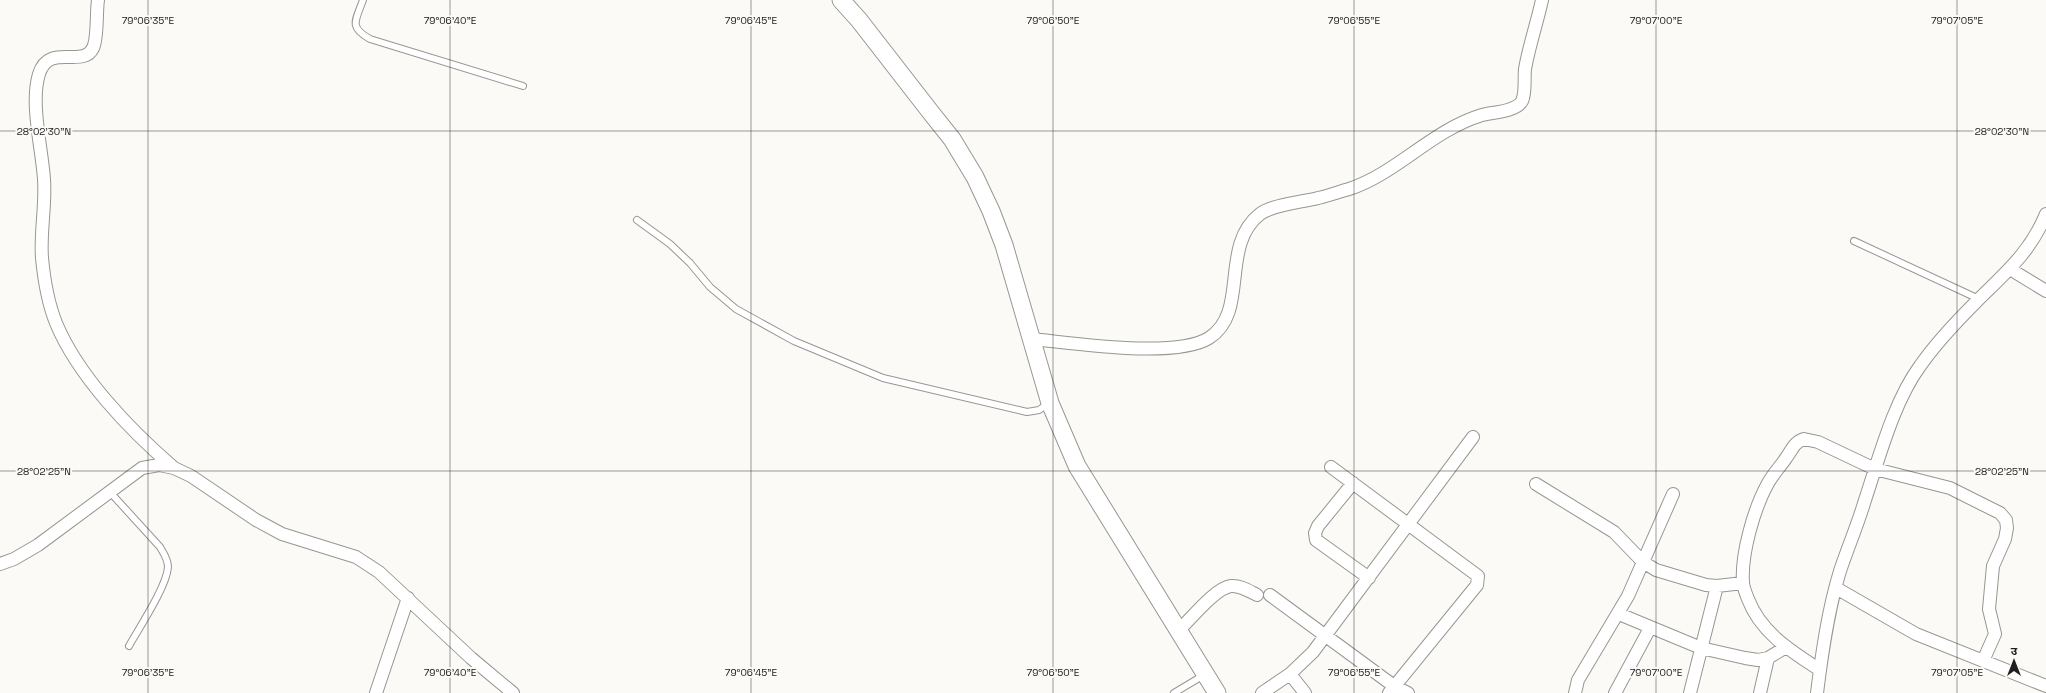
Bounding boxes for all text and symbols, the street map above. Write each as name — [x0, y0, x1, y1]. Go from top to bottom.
text: 79°06'35"E — [122, 14, 175, 27]
text: 79°06'40"E — [424, 14, 477, 27]
text: 79°06'45"E — [725, 14, 778, 27]
text: 79°06'50"E — [1027, 14, 1080, 27]
text: 79°06'55"E — [1328, 14, 1381, 27]
text: 79°07'00"E — [1630, 14, 1683, 27]
text: 79°07'05"E — [1931, 14, 1983, 27]
text: 28°02'30"N — [17, 125, 71, 138]
text: 28°02'30"N — [1975, 125, 2029, 138]
text: 28°02'25"N — [17, 465, 71, 478]
text: 28°02'25"N — [1975, 465, 2029, 478]
north arrow — [1994, 641, 2034, 681]
text: उ — [2011, 644, 2018, 658]
text: 79°06'35"E — [122, 666, 175, 679]
text: 79°06'40"E — [424, 666, 477, 679]
text: 79°06'45"E — [725, 666, 778, 679]
text: 79°06'50"E — [1027, 666, 1080, 679]
text: 79°06'55"E — [1328, 666, 1381, 679]
text: 79°07'00"E — [1630, 666, 1683, 679]
text: 79°07'05"E — [1931, 666, 1983, 679]

